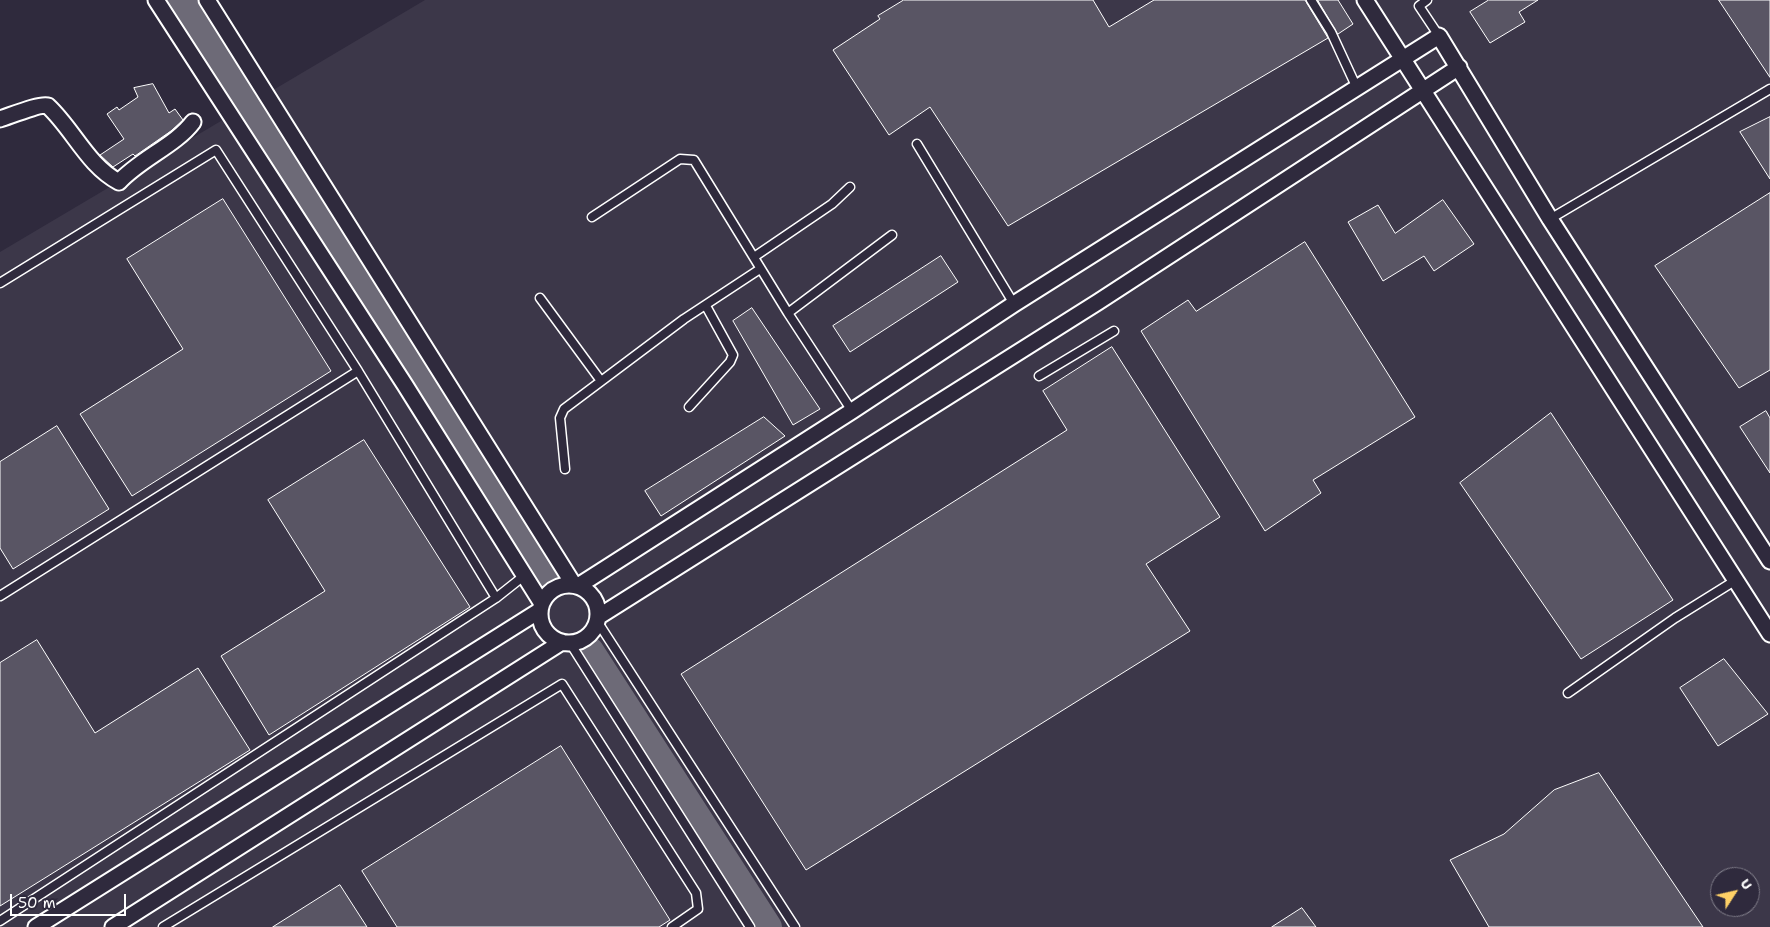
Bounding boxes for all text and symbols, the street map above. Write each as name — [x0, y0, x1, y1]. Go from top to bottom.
north arrow — [1710, 867, 1760, 917]
text: U — [1736, 875, 1757, 893]
scale bar — [12, 884, 129, 916]
text: 50 m — [18, 893, 56, 913]

